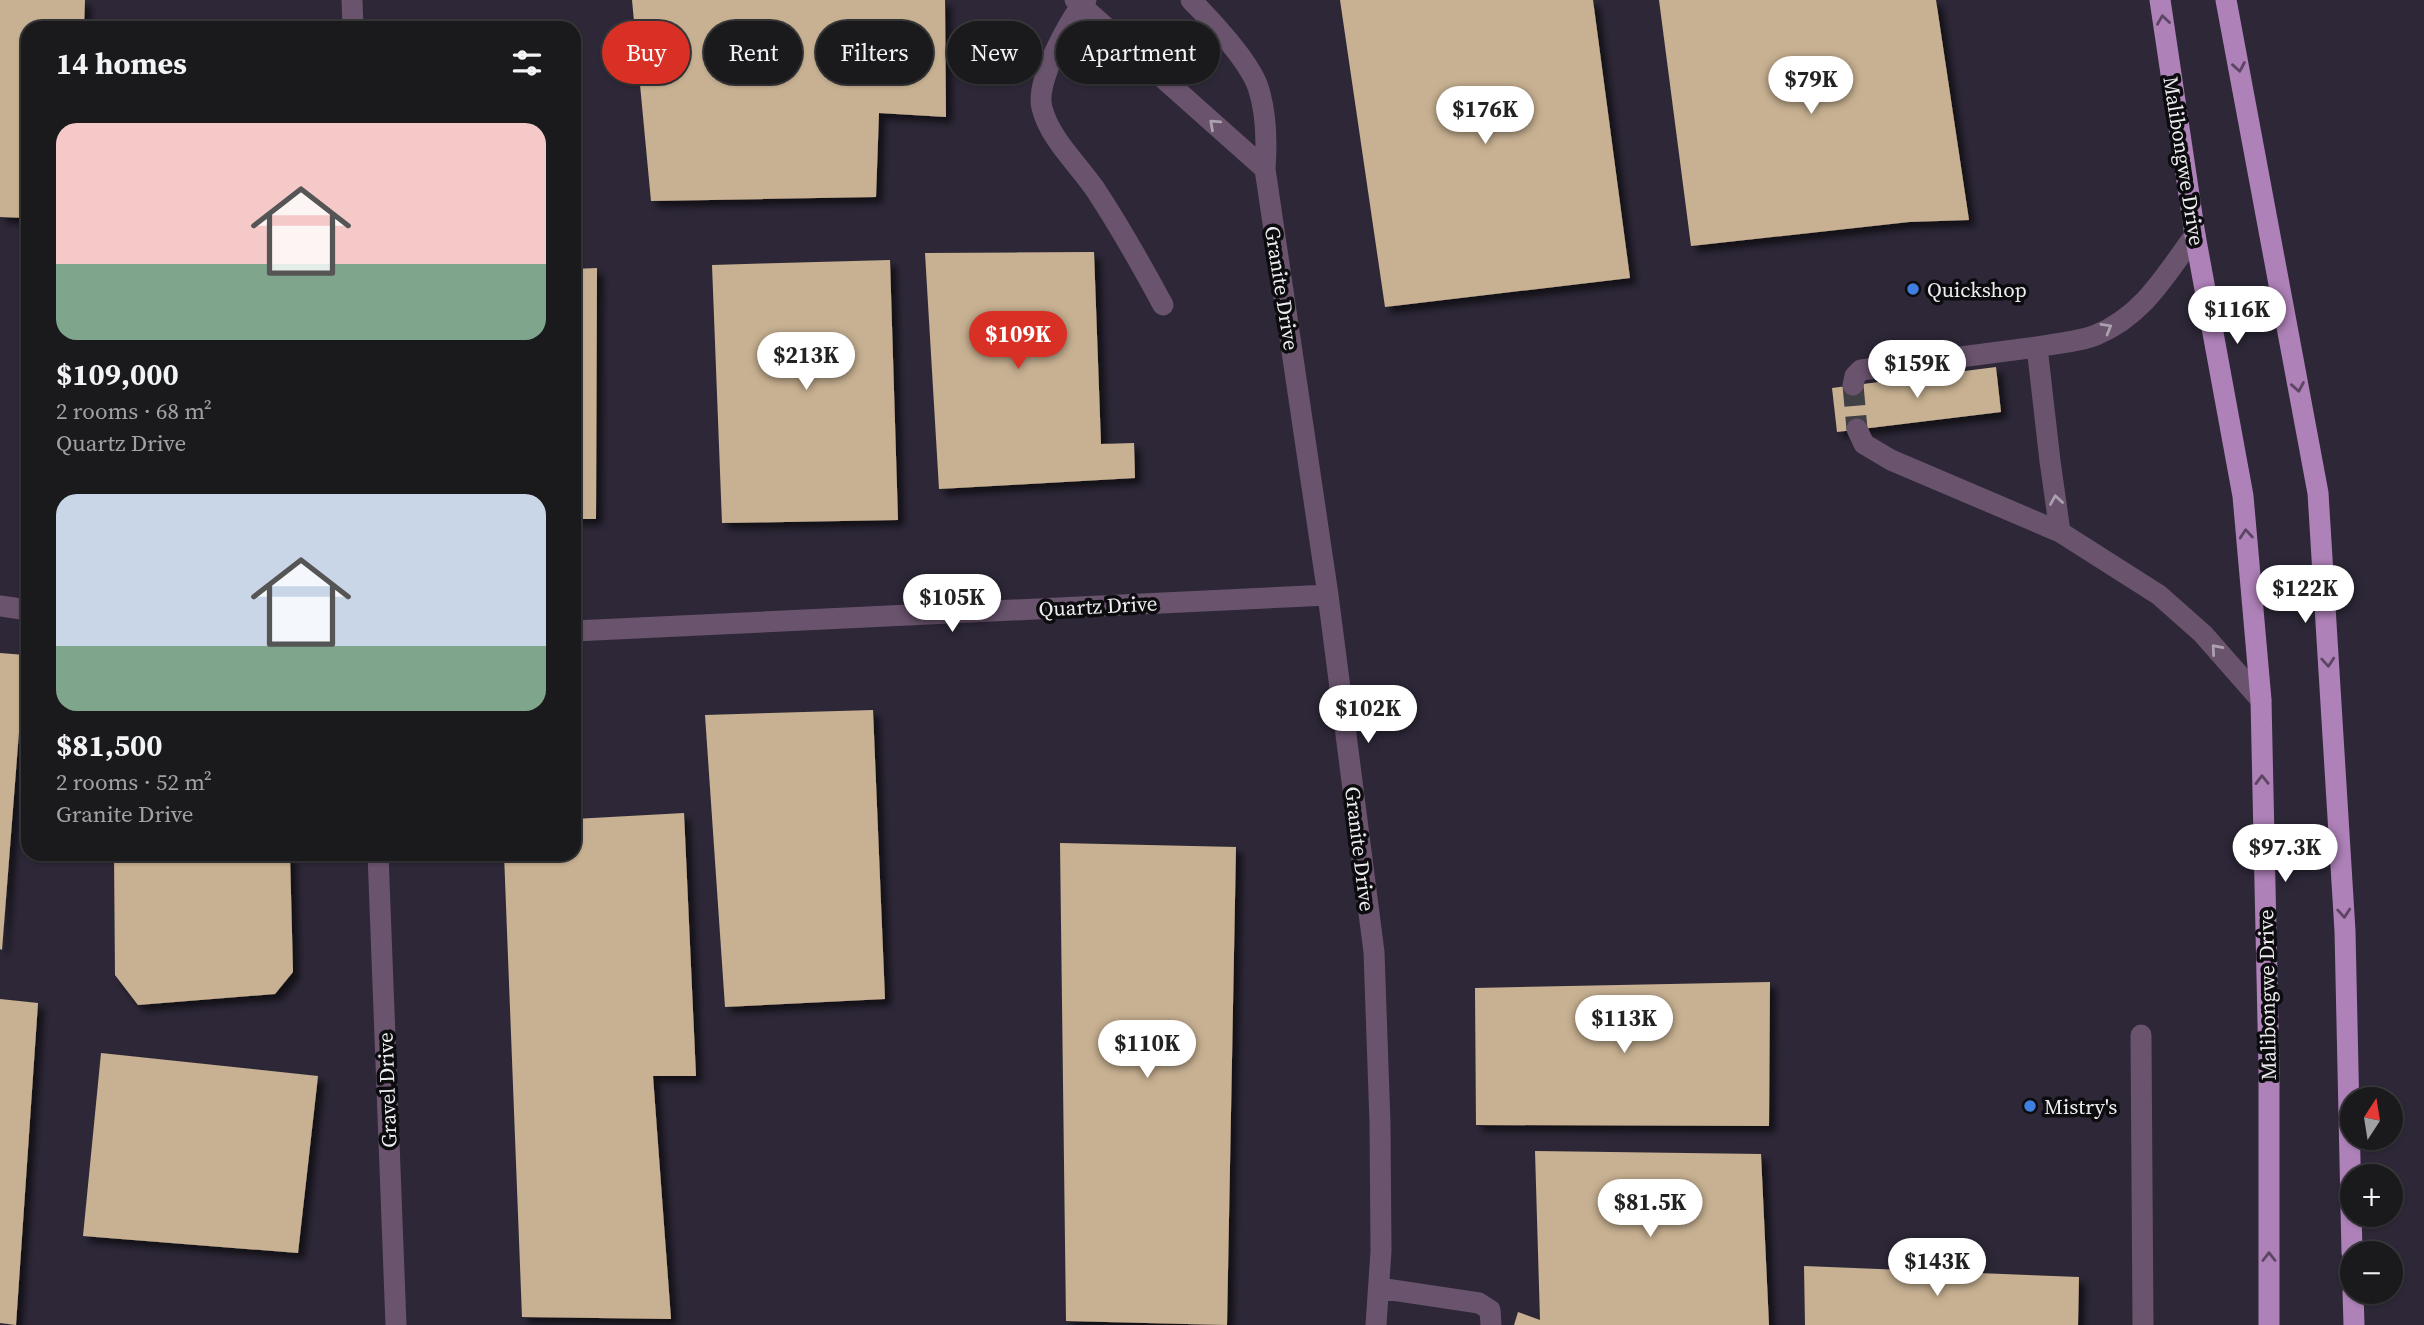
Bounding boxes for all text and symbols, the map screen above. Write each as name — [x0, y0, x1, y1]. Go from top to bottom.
one-way arrow — [2155, 14, 2170, 26]
chip: Buy — [602, 21, 690, 84]
chip: Rent — [704, 21, 802, 84]
chip: Filters — [816, 21, 933, 84]
chip: New — [947, 21, 1042, 84]
chip: Apartment — [1056, 21, 1220, 84]
text: 14 homes — [56, 43, 187, 84]
icon: filters — [508, 44, 546, 82]
pin: $79K — [1770, 57, 1852, 116]
one-way arrow — [2230, 61, 2245, 73]
text: $79K — [1784, 63, 1838, 95]
street label: Malibongwe Drive — [2156, 74, 2212, 248]
pin: $176K — [1436, 86, 1534, 146]
text: $176K — [1452, 93, 1518, 125]
one-way arrow — [1209, 120, 1222, 132]
icon: home — [238, 168, 364, 294]
street label: Granite Drive — [1258, 224, 1306, 352]
place label: Quickshop — [1927, 275, 2027, 304]
marker: Quickshop — [1905, 281, 1921, 297]
pin: $116K — [2188, 286, 2286, 346]
text: $116K — [2204, 293, 2270, 325]
pin: $109K — [969, 312, 1067, 371]
text: $109K — [985, 318, 1051, 350]
one-way arrow — [2100, 323, 2113, 336]
pin: $213K — [757, 332, 855, 392]
text: $213K — [773, 339, 839, 371]
pin: $159K — [1868, 340, 1966, 400]
text: $159K — [1884, 347, 1950, 379]
text: $109,000 — [56, 354, 179, 395]
one-way arrow — [2290, 381, 2305, 393]
text: 2 rooms · 68 m² — [56, 395, 212, 427]
text: Quartz Drive — [56, 427, 186, 459]
one-way arrow — [2049, 494, 2064, 506]
one-way arrow — [2239, 529, 2254, 540]
icon: home — [238, 539, 364, 665]
pin: $122K — [2256, 566, 2354, 625]
text: $122K — [2272, 572, 2338, 604]
pin: $105K — [903, 574, 1001, 634]
text: $105K — [919, 581, 985, 613]
street label: Quartz Drive — [1038, 588, 1158, 624]
one-way arrow — [2212, 644, 2224, 657]
one-way arrow — [2320, 656, 2335, 667]
pin: $102K — [1319, 686, 1417, 745]
text: $102K — [1335, 692, 1401, 724]
text: $81,500 — [56, 725, 163, 766]
text: 2 rooms · 52 m² — [56, 766, 212, 798]
one-way arrow — [2254, 775, 2270, 785]
street label: Granite Drive — [1338, 785, 1382, 913]
text: Granite Drive — [56, 798, 194, 830]
pin: $97.3K — [2228, 824, 2342, 884]
text: $97.3K — [2249, 831, 2321, 863]
one-way arrow — [2336, 908, 2351, 919]
street label: Malibongwe Drive — [2251, 909, 2283, 1081]
pin: $113K — [1575, 996, 1673, 1055]
text: $113K — [1591, 1002, 1657, 1034]
pin: $110K — [1098, 1020, 1196, 1080]
text: $110K — [1114, 1027, 1180, 1059]
street label: Gravel Drive — [370, 1032, 404, 1148]
north arrow — [2340, 1087, 2403, 1150]
map controls — [2340, 1087, 2403, 1304]
place label: Mistry's — [2044, 1092, 2117, 1121]
marker: Mistry's — [2022, 1098, 2038, 1114]
button: + — [2340, 1164, 2403, 1227]
pin: $81.5K — [1593, 1180, 1707, 1239]
text: $81.5K — [1614, 1186, 1686, 1218]
pin: $143K — [1888, 1238, 1986, 1298]
button: − — [2340, 1241, 2403, 1304]
text: $143K — [1904, 1245, 1970, 1277]
one-way arrow — [2261, 1251, 2277, 1262]

